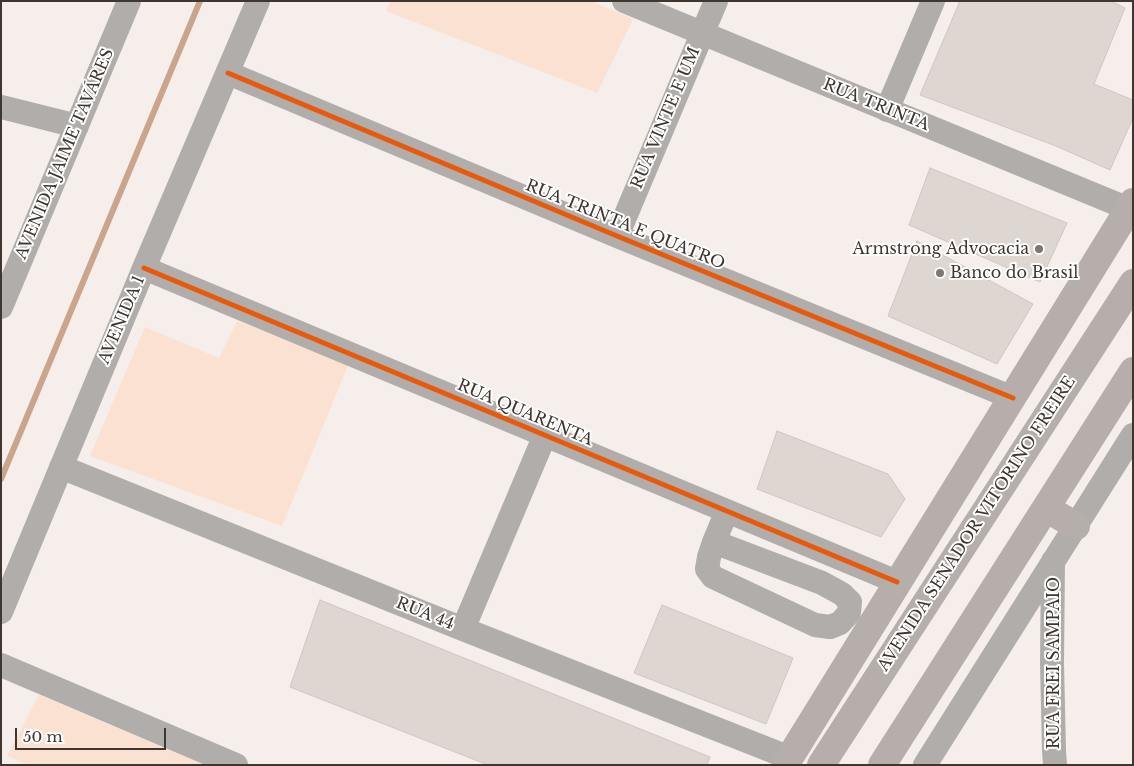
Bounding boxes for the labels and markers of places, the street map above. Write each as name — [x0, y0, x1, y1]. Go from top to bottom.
place label: Armstrong Advocacia — [852, 239, 1029, 259]
marker: Armstrong Advocacia — [1033, 243, 1045, 255]
place label: Banco do Brasil — [950, 263, 1078, 283]
marker: Banco do Brasil — [934, 267, 946, 279]

